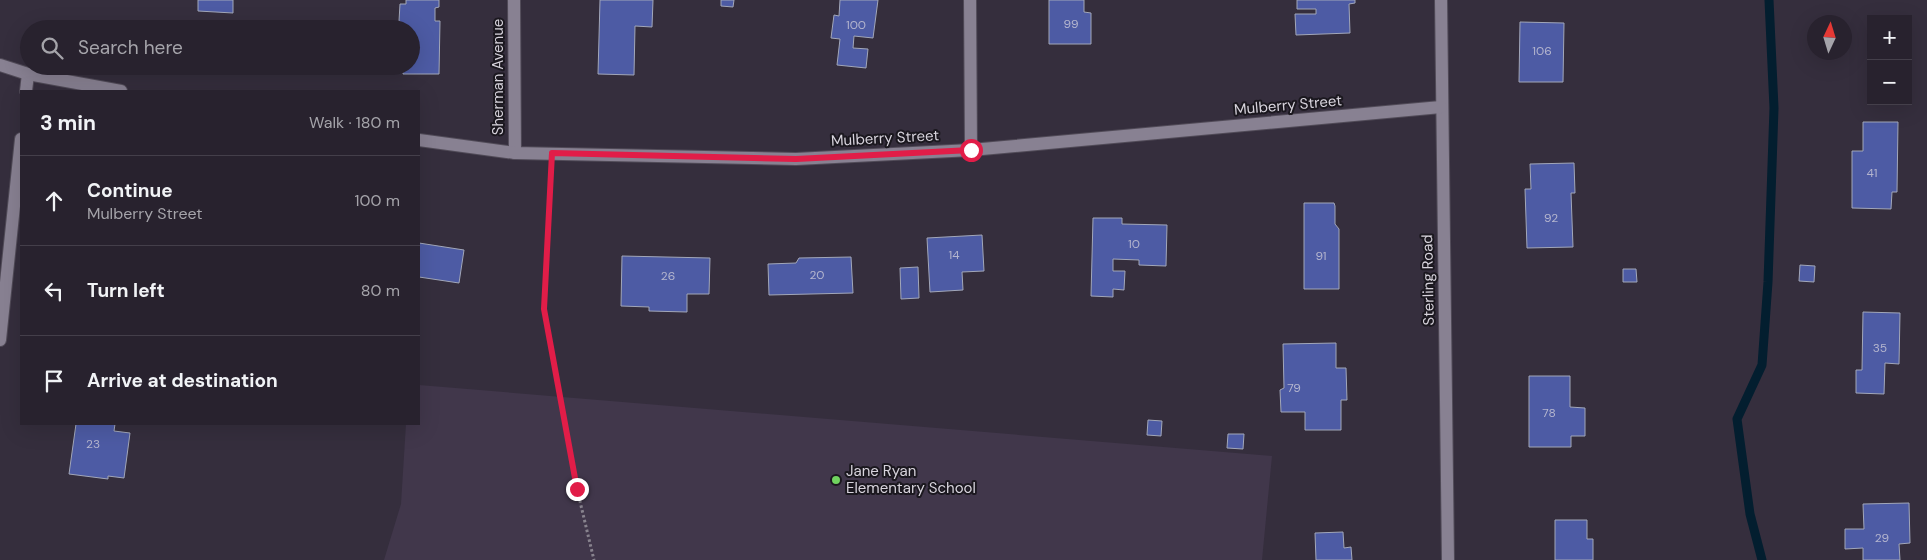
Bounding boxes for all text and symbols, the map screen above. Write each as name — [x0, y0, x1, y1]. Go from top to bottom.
north arrow — [1807, 15, 1852, 60]
map controls — [1867, 15, 1912, 105]
button: + — [1867, 15, 1912, 60]
house number: 99 — [1063, 16, 1079, 32]
house number: 100 — [846, 17, 866, 33]
street label: Sherman Avenue — [488, 19, 508, 135]
search box — [20, 20, 420, 75]
icon: search — [38, 34, 66, 62]
text: Search here — [78, 35, 183, 60]
house number: 106 — [1532, 43, 1552, 59]
button: − — [1867, 60, 1912, 105]
street label: Mulberry Street — [1233, 90, 1343, 120]
text: 3 min — [40, 109, 96, 137]
text: Walk · 180 m — [309, 112, 400, 133]
street label: Mulberry Street — [830, 125, 940, 151]
route start — [960, 139, 983, 162]
house number: 41 — [1866, 165, 1878, 181]
text: Continue — [87, 178, 173, 203]
icon: ahead — [40, 187, 68, 215]
text: 100 m — [355, 190, 400, 211]
text: Mulberry Street — [87, 203, 203, 224]
house number: 92 — [1544, 210, 1558, 226]
street label: Sterling Road — [1417, 234, 1439, 326]
house number: 10 — [1128, 236, 1140, 252]
house number: 14 — [948, 247, 960, 263]
house number: 91 — [1315, 248, 1327, 264]
house number: 20 — [809, 267, 825, 283]
house number: 26 — [661, 268, 675, 284]
icon: left — [40, 277, 68, 305]
text: Turn left — [87, 278, 165, 303]
text: 80 m — [361, 280, 400, 301]
house number: 35 — [1873, 340, 1887, 356]
icon: arrive — [40, 367, 68, 395]
text: Arrive at destination — [87, 368, 278, 393]
house number: 79 — [1287, 380, 1301, 396]
house number: 78 — [1542, 405, 1556, 421]
house number: 23 — [86, 436, 100, 452]
place label: Jane Ryan Elementary School — [846, 461, 976, 498]
marker: Jane Ryan Elementary School — [830, 474, 842, 486]
route end — [566, 478, 589, 501]
house number: 29 — [1875, 530, 1889, 546]

